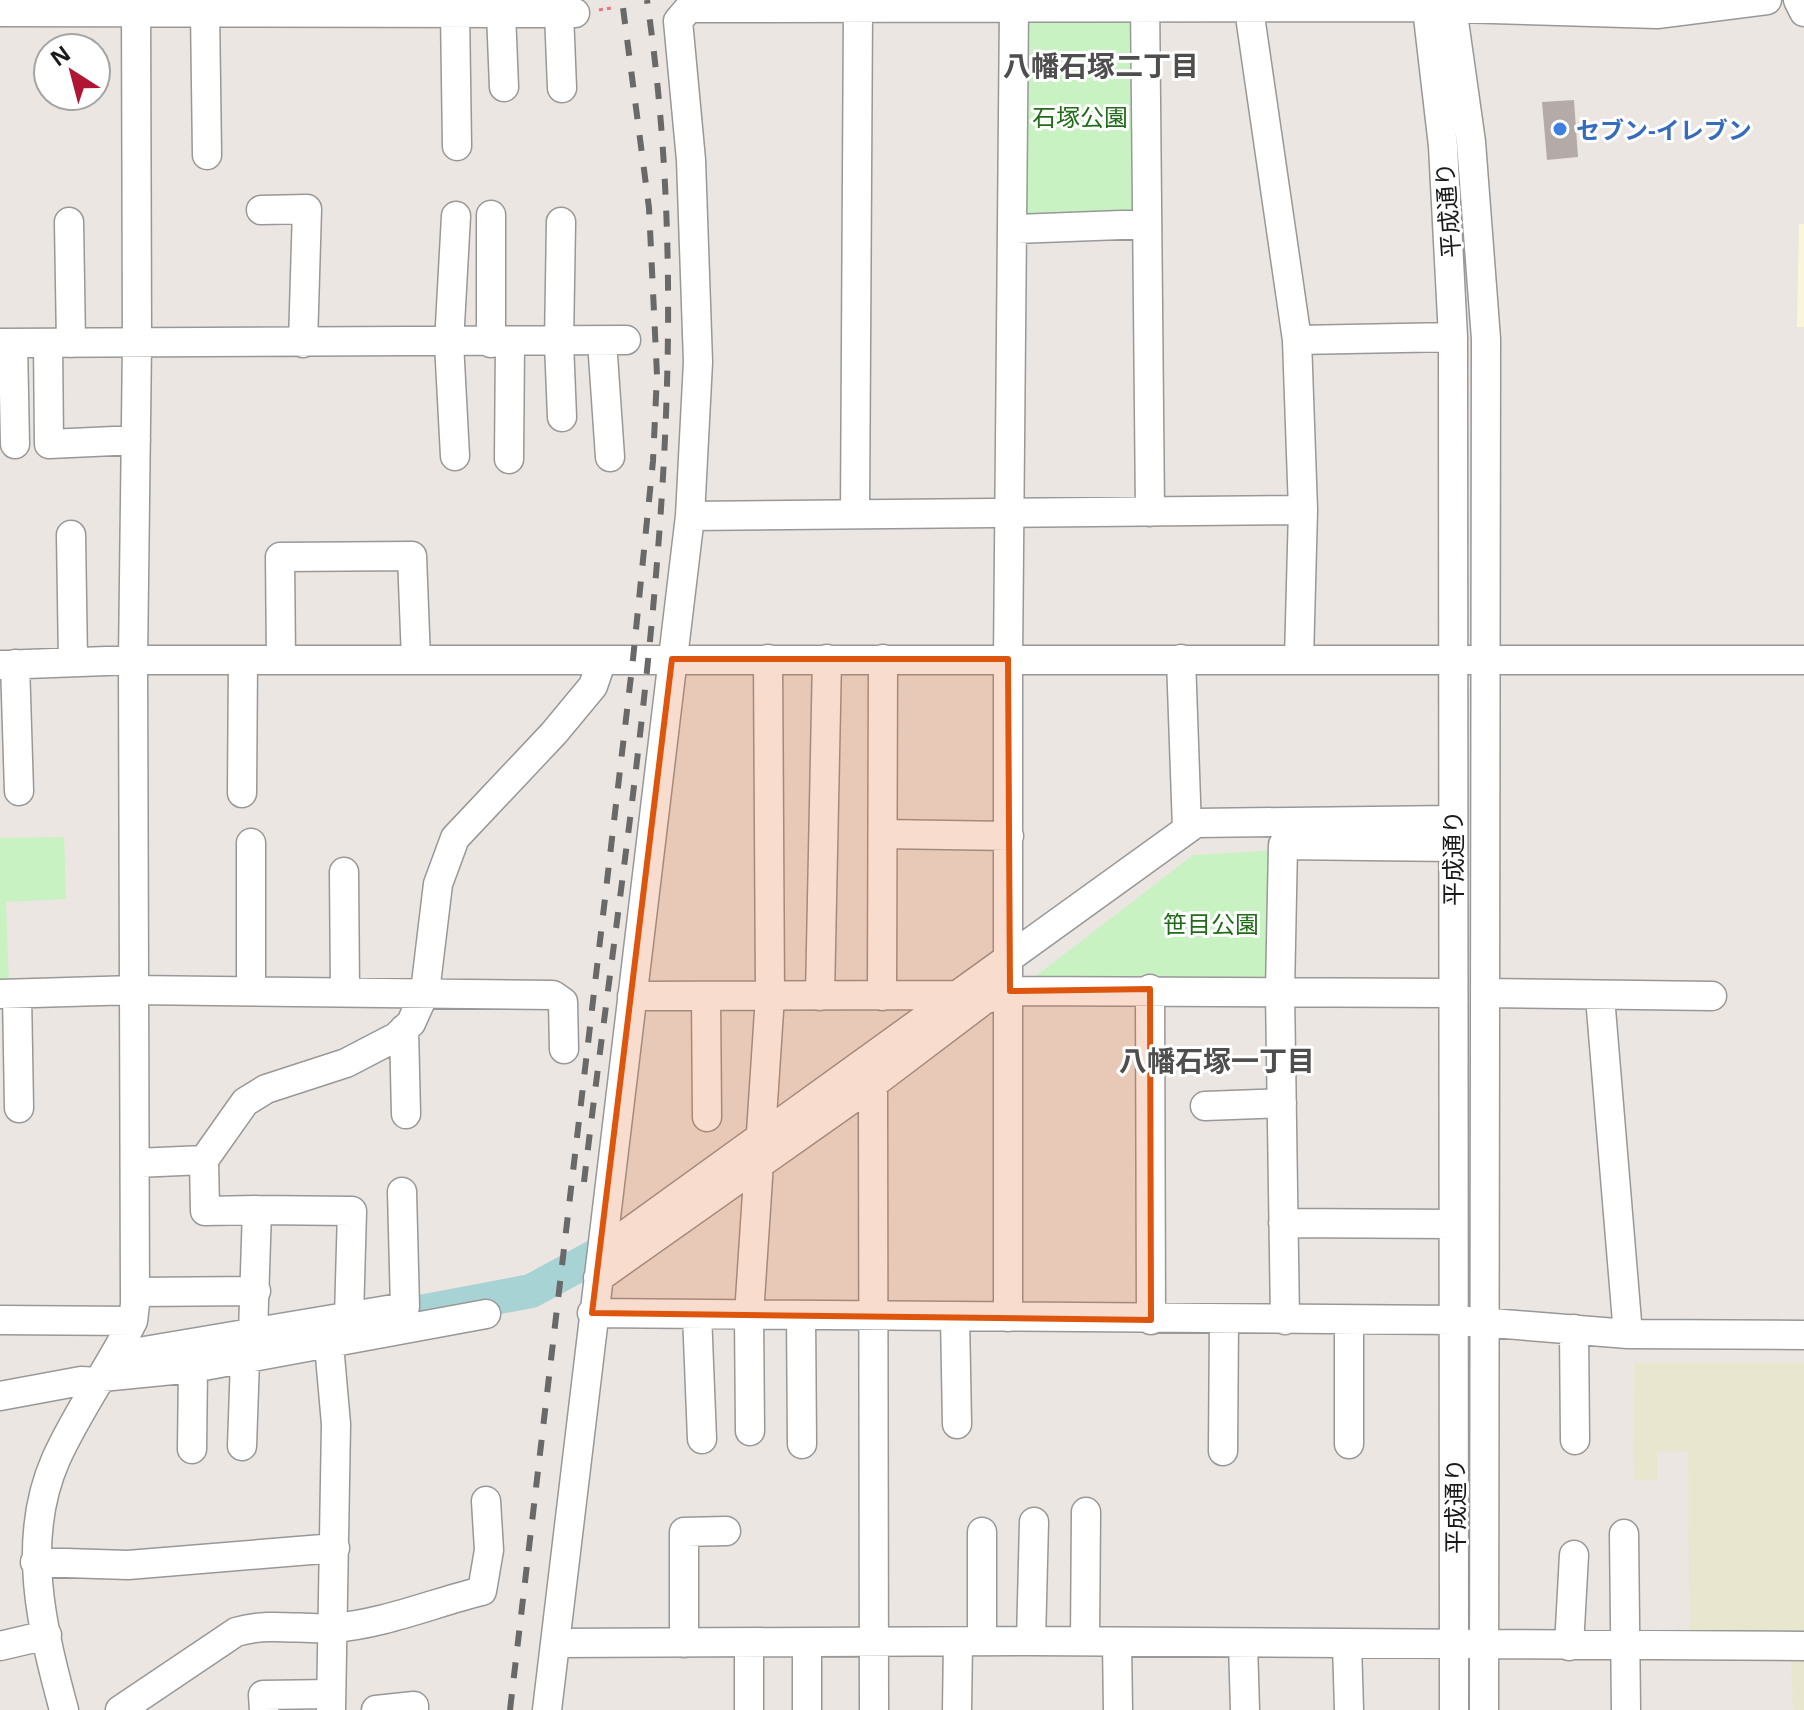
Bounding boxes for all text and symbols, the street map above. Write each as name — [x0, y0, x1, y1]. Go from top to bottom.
north arrow — [32, 32, 112, 112]
text: N — [44, 38, 76, 72]
district label: 八幡石塚二丁目 — [1003, 46, 1199, 84]
park label: 石塚公園 — [1032, 100, 1128, 133]
place label: セブン-イレブン — [1576, 113, 1752, 146]
marker: セブン-イレブン — [1551, 120, 1569, 138]
street label: 平成通り — [1427, 161, 1467, 259]
street label: 平成通り — [1436, 810, 1469, 906]
park label: 笹目公園 — [1163, 907, 1259, 940]
district label: 八幡石塚一丁目 — [1119, 1041, 1315, 1079]
street label: 平成通り — [1438, 1458, 1471, 1554]

